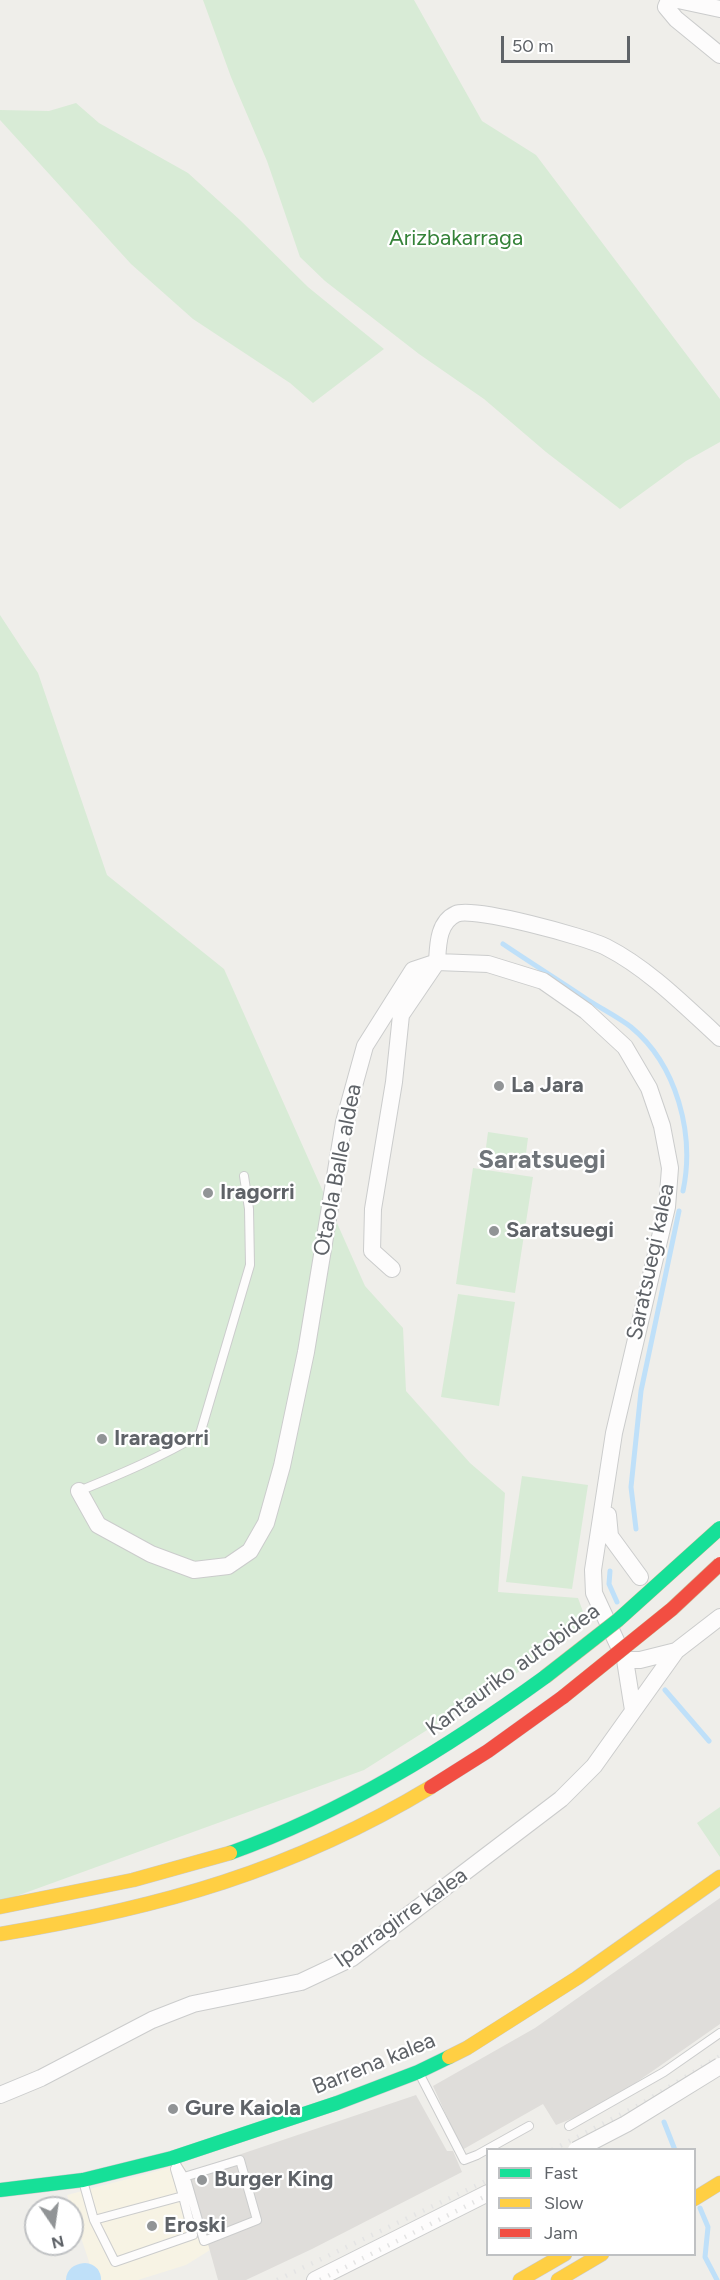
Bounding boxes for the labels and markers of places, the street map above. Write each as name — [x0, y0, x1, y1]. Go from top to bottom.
place label: La Jara — [511, 1073, 584, 1099]
marker: La Jara — [492, 1079, 506, 1093]
place label: Iragorri — [220, 1180, 295, 1206]
marker: Iragorri — [201, 1186, 215, 1200]
place label: Saratsuegi — [506, 1218, 614, 1244]
marker: Saratsuegi — [487, 1224, 501, 1238]
place label: Iraragorri — [114, 1426, 209, 1452]
marker: Iraragorri — [95, 1432, 109, 1446]
place label: Gure Kaiola — [185, 2096, 301, 2122]
marker: Gure Kaiola — [166, 2102, 180, 2116]
place label: Burger King — [214, 2167, 333, 2193]
marker: Burger King — [195, 2173, 209, 2187]
place label: Eroski — [164, 2213, 226, 2239]
marker: Eroski — [145, 2219, 159, 2233]

